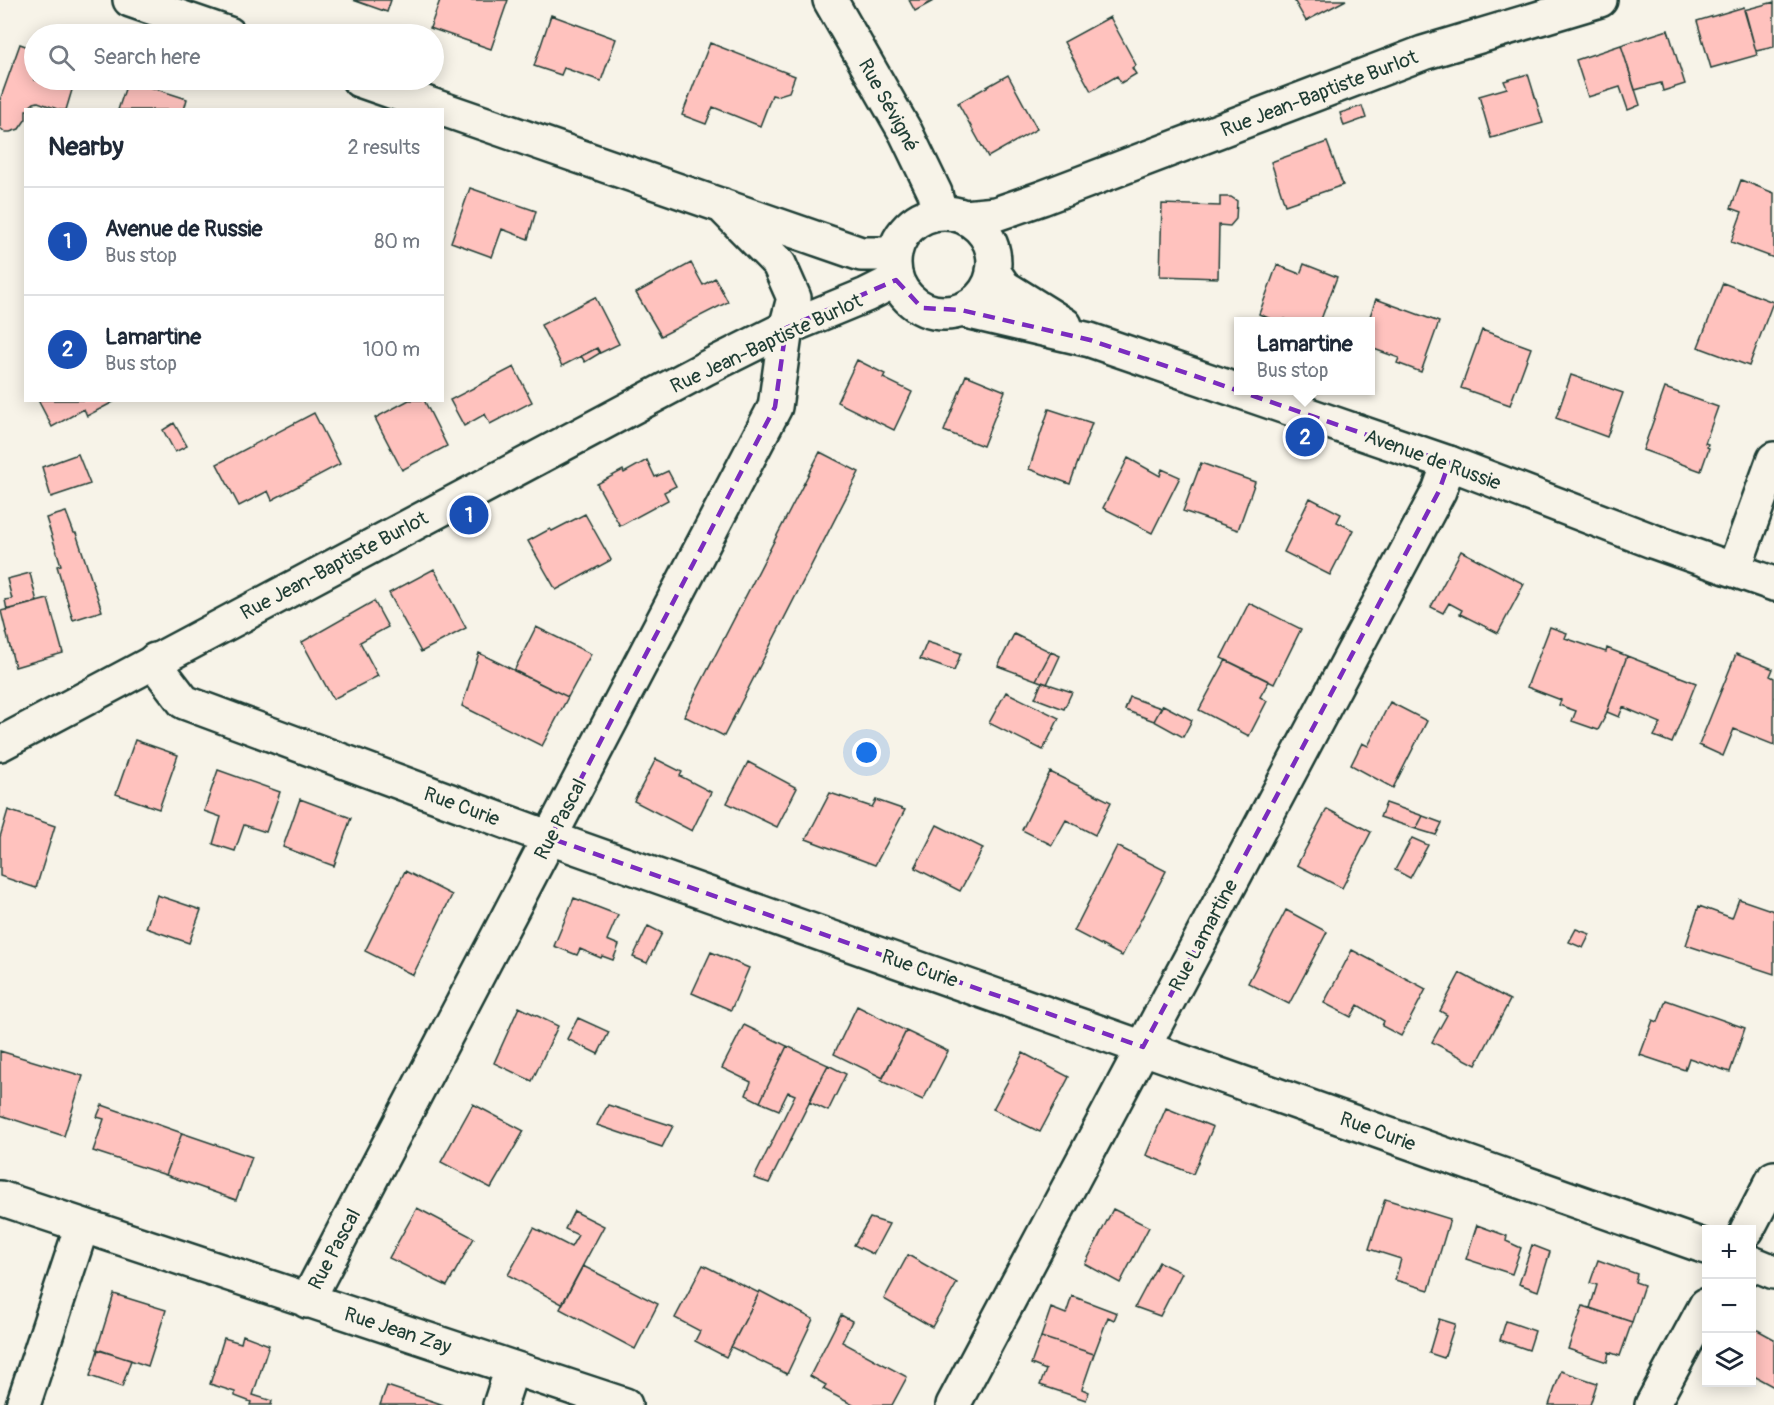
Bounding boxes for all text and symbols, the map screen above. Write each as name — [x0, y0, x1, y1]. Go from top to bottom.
search box — [24, 24, 444, 90]
icon: search — [45, 41, 78, 74]
text: Search here — [93, 43, 200, 71]
street label: Rue Jean-Baptiste Burlot — [1217, 44, 1422, 143]
street label: Rue Sévigné — [853, 54, 924, 156]
text: Nearby — [48, 131, 124, 163]
text: 2 results — [348, 135, 420, 160]
text: Avenue de Russie — [105, 215, 262, 243]
text: 1 — [64, 229, 71, 254]
text: 80 m — [374, 229, 420, 254]
text: Bus stop — [105, 243, 177, 268]
street label: Rue Jean-Baptiste Burlot — [666, 288, 867, 399]
popup — [1234, 317, 1375, 395]
text: Lamartine — [105, 323, 201, 351]
text: Lamartine — [1256, 330, 1353, 358]
text: 2 — [62, 337, 73, 362]
text: 100 m — [363, 337, 420, 362]
text: Bus stop — [105, 351, 177, 376]
text: Bus stop — [1256, 358, 1328, 383]
pin: 2 — [1286, 414, 1324, 460]
street label: Avenue de Russie — [1361, 423, 1504, 496]
pin: 1 — [450, 492, 488, 538]
street label: Rue Jean-Baptiste Burlot — [236, 505, 433, 625]
your location — [852, 738, 881, 767]
street label: Rue Pascal — [529, 774, 592, 864]
street label: Rue Curie — [421, 781, 503, 832]
street label: Rue Lamartine — [1163, 875, 1243, 996]
street label: Rue Curie — [879, 944, 961, 993]
street label: Rue Curie — [1337, 1106, 1419, 1157]
street label: Rue Pascal — [303, 1204, 366, 1294]
map controls — [1702, 1225, 1756, 1387]
button: + — [1702, 1225, 1756, 1279]
button: − — [1702, 1279, 1756, 1333]
street label: Rue Jean Zay — [341, 1301, 455, 1360]
button: layers — [1702, 1333, 1756, 1387]

